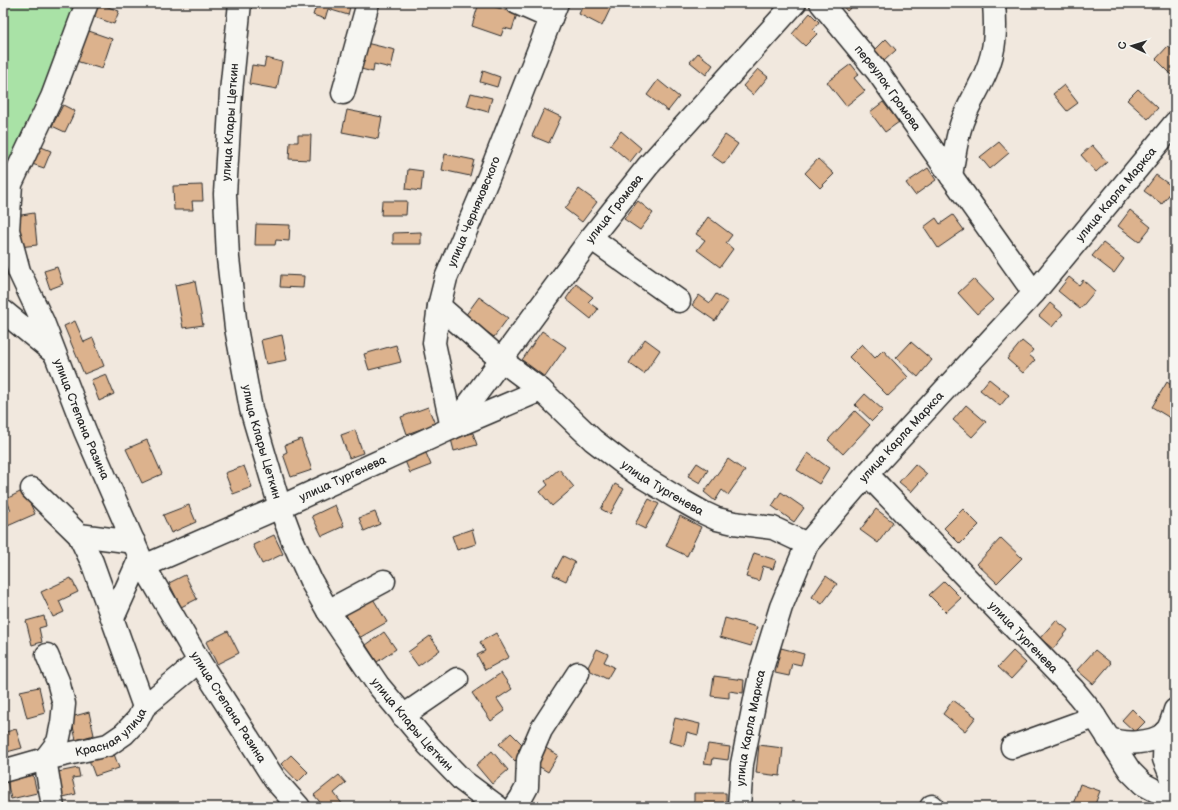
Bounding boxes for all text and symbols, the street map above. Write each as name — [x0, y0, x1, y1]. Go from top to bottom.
north arrow — [1112, 26, 1152, 66]
text: С — [1116, 41, 1129, 50]
street label: переулок Громова — [851, 42, 924, 134]
street label: улица Клары Цеткин — [219, 63, 242, 181]
street label: улица Карла Маркса — [1073, 144, 1160, 245]
street label: улица Черняховского — [445, 154, 504, 269]
street label: улица Громова — [583, 172, 646, 246]
street label: улица Степана Разина — [50, 357, 112, 482]
street label: улица Клары Цеткин — [239, 383, 284, 501]
street label: улица Карла Маркса — [856, 389, 947, 486]
street label: улица Тургенева — [297, 452, 389, 505]
street label: улица Тургенева — [618, 457, 706, 519]
street label: улица Тургенева — [985, 598, 1061, 677]
street label: улица Степана Разина — [187, 649, 269, 766]
street label: улица Карла Маркса — [733, 668, 769, 787]
street label: улица Клары Цеткин — [368, 675, 456, 774]
street label: Красная улица — [74, 706, 150, 760]

